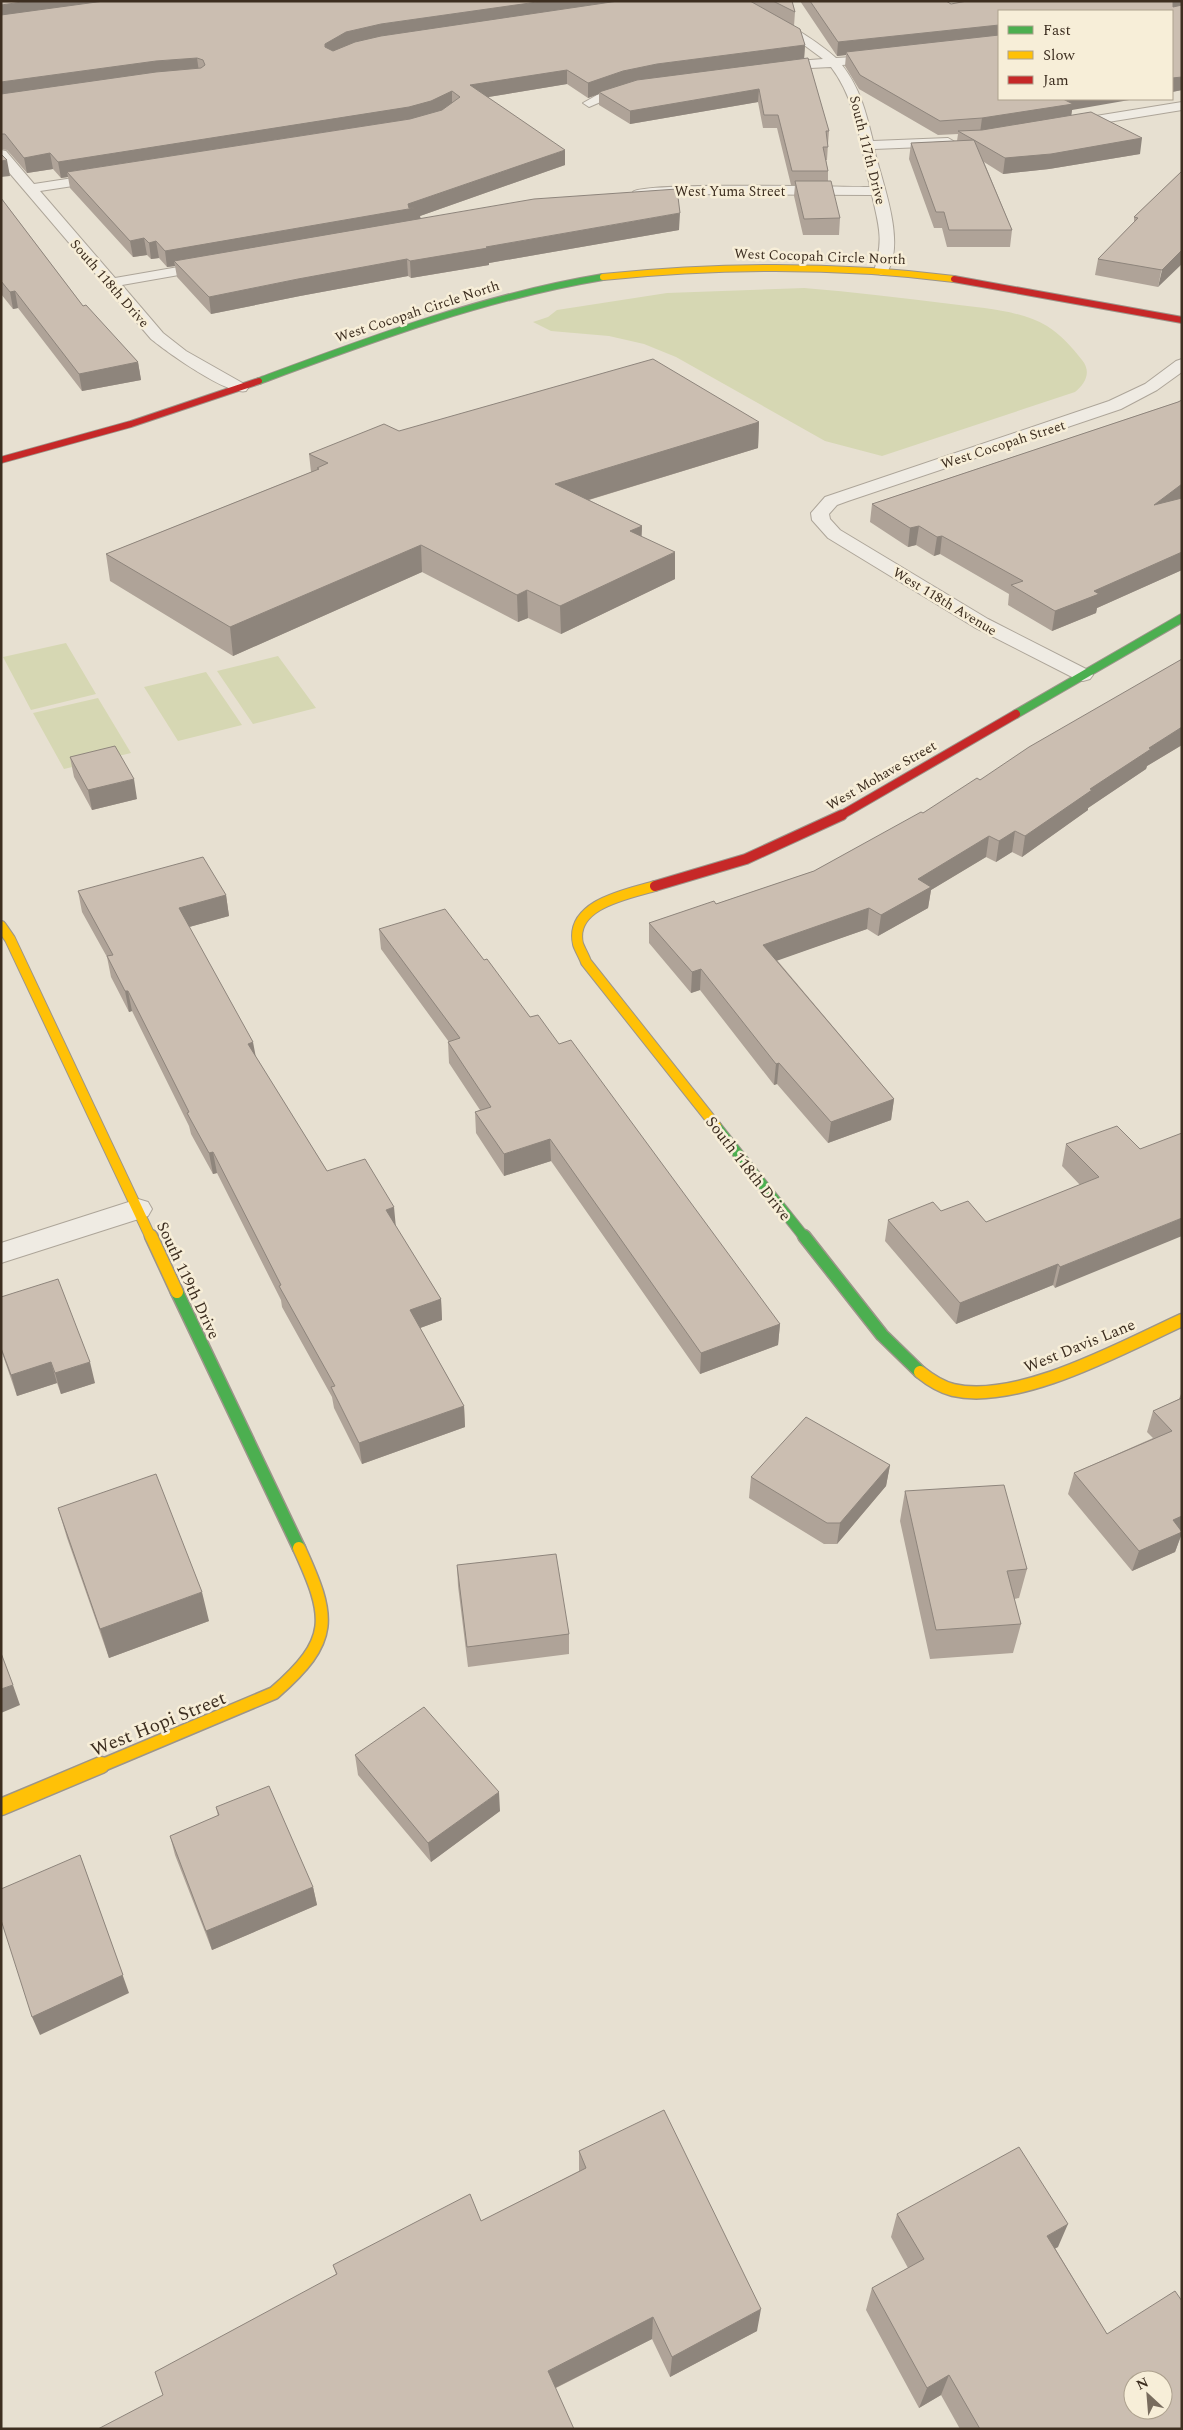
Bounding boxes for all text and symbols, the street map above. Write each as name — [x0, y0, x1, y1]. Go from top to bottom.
legend — [998, 10, 1173, 100]
text: Fast — [1043, 19, 1071, 42]
text: Slow — [1043, 44, 1075, 67]
text: Jam — [1043, 69, 1069, 92]
street label: South 117th Drive — [844, 93, 891, 207]
street label: West Yuma Street — [675, 181, 785, 202]
street label: South 118th Drive — [65, 234, 154, 333]
street label: West Cocopah Circle North — [734, 243, 906, 270]
street label: West Cocopah Circle North — [332, 275, 502, 348]
street label: West Cocopah Street — [938, 414, 1068, 475]
street label: West 118th Avenue — [889, 562, 1001, 641]
street label: West Mohave Street — [822, 735, 940, 816]
street label: South 118th Drive — [699, 1111, 797, 1226]
street label: South 119th Drive — [150, 1218, 226, 1343]
street label: West Davis Lane — [1020, 1313, 1139, 1379]
street label: West Hopi Street — [86, 1684, 231, 1765]
north arrow — [1123, 2370, 1173, 2420]
text: N — [1133, 2372, 1152, 2396]

